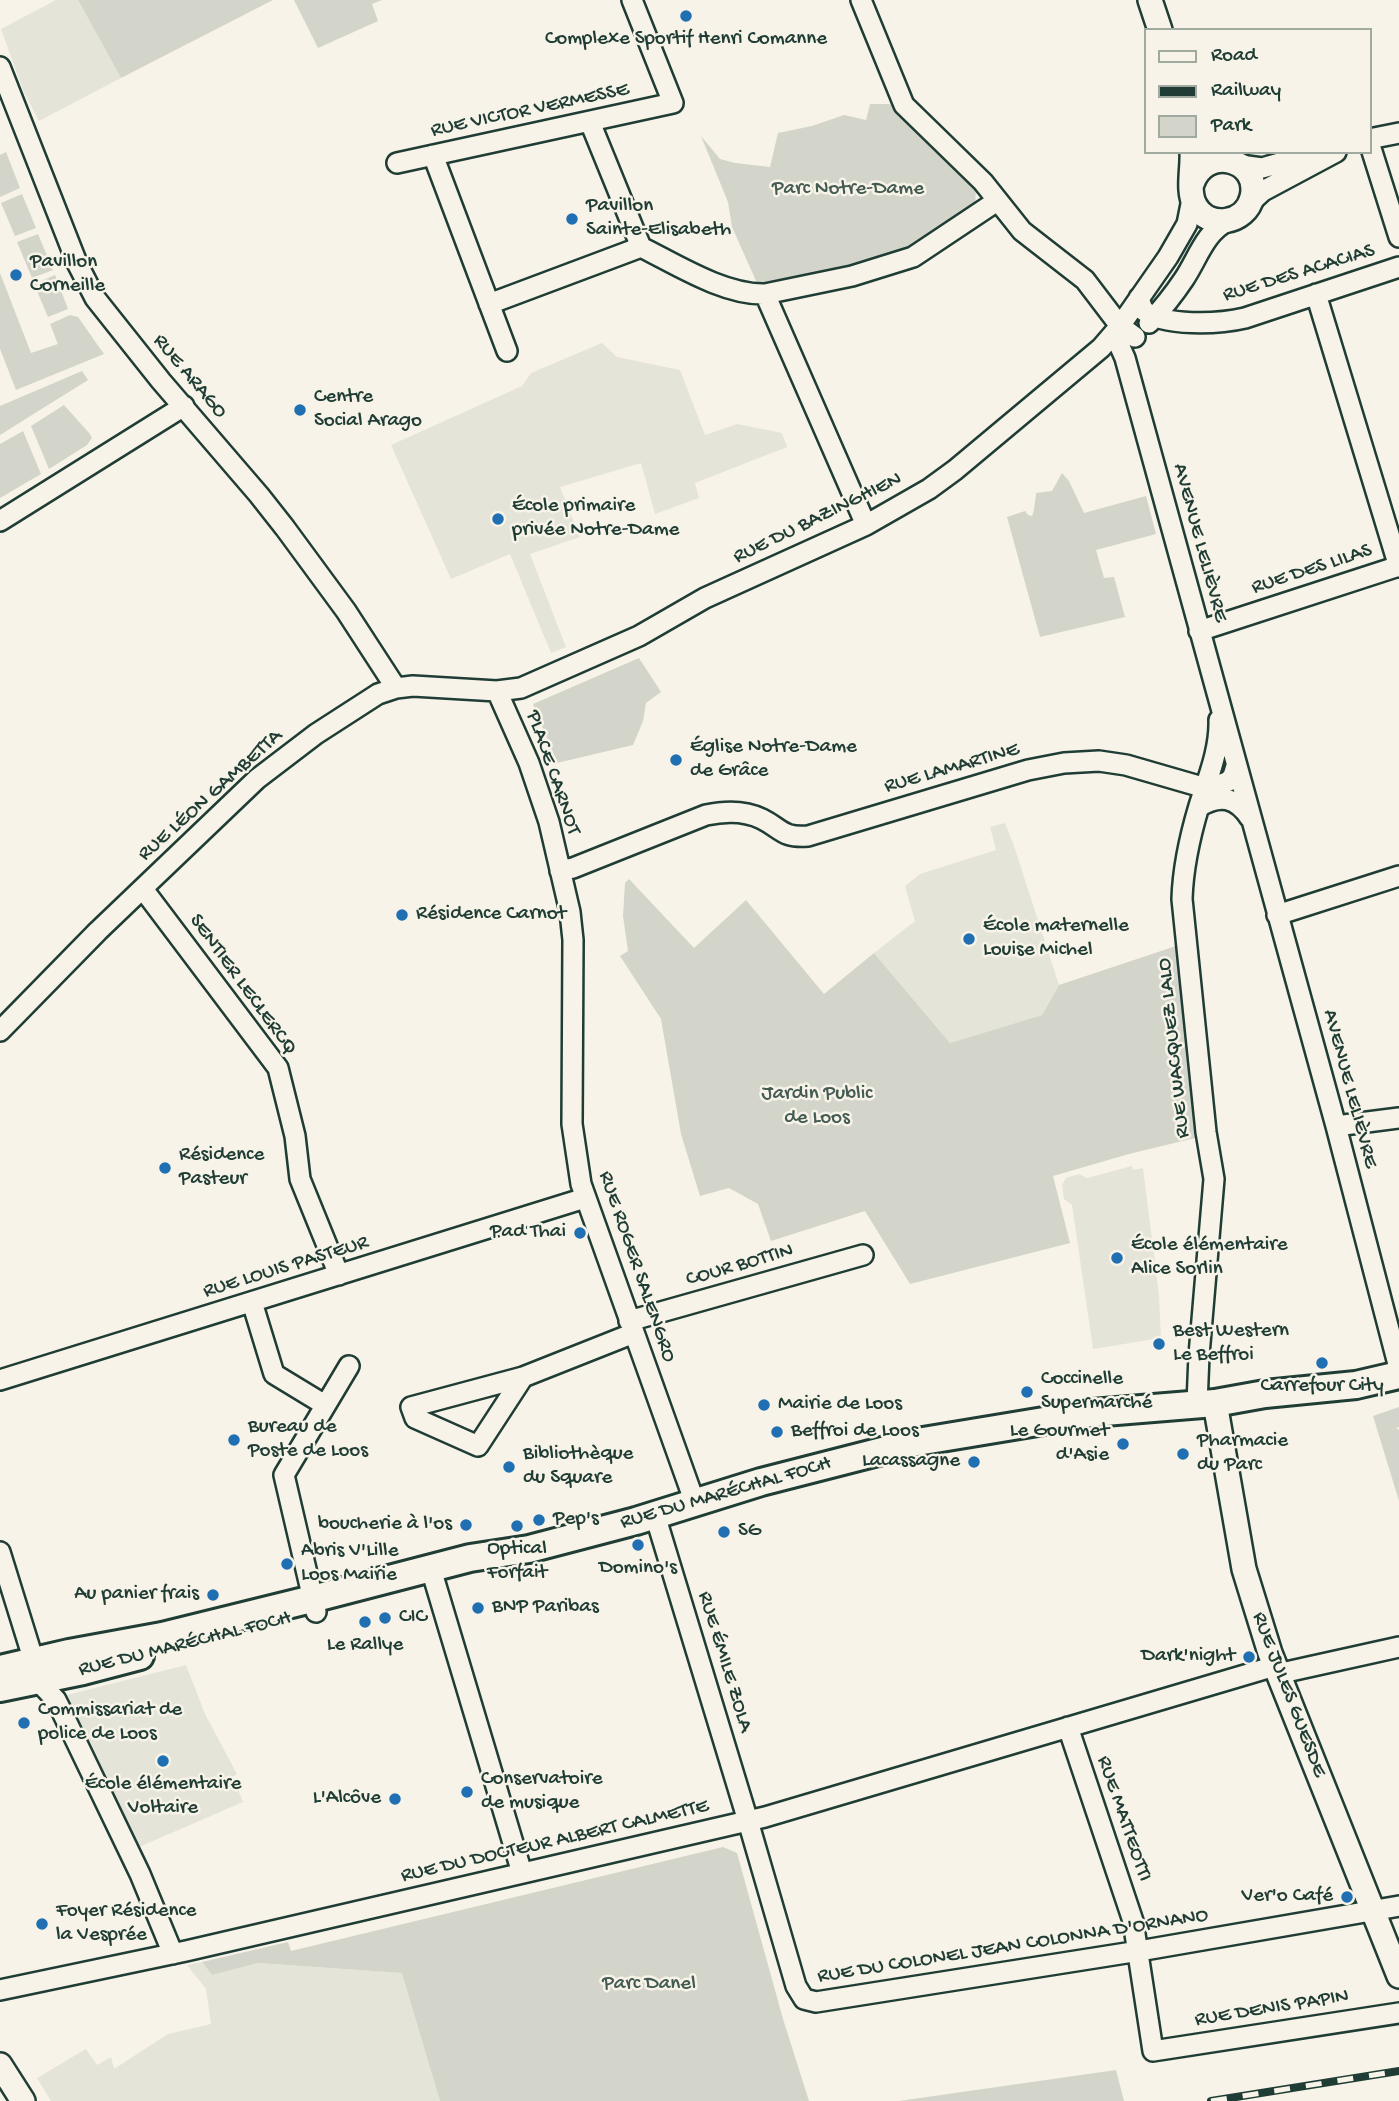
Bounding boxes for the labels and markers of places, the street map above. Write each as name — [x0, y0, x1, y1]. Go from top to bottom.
marker: Complexe Sportif Henri Comanne — [678, 8, 694, 24]
place label: Complexe Sportif Henri Comanne — [545, 27, 827, 53]
place label: Pavillon Sainte-Elisabeth — [586, 194, 731, 244]
marker: Pavillon Sainte-Elisabeth — [564, 211, 580, 227]
place label: Pavillon Corneille — [30, 250, 105, 300]
marker: Pavillon Corneille — [8, 267, 24, 283]
place label: Centre Social Arago — [314, 385, 422, 435]
marker: Centre Social Arago — [292, 402, 308, 418]
place label: École primaire privée Notre-Dame — [512, 494, 679, 544]
marker: École primaire privée Notre-Dame — [490, 511, 506, 527]
place label: Église Notre-Dame de Grâce — [690, 735, 857, 785]
marker: Église Notre-Dame de Grâce — [668, 752, 684, 768]
place label: Résidence Carnot — [416, 902, 566, 928]
marker: Résidence Carnot — [394, 907, 410, 923]
place label: École maternelle Louise Michel — [983, 914, 1129, 964]
marker: École maternelle Louise Michel — [961, 931, 977, 947]
place label: Résidence Pasteur — [179, 1143, 264, 1193]
marker: Résidence Pasteur — [157, 1160, 173, 1176]
place label: Pad Thai — [490, 1220, 566, 1246]
marker: Pad Thai — [572, 1225, 588, 1241]
place label: École élémentaire Alice Sorlin — [1131, 1233, 1288, 1283]
marker: École élémentaire Alice Sorlin — [1109, 1250, 1125, 1266]
place label: Best Western Le Beffroi — [1173, 1319, 1289, 1369]
marker: Best Western Le Beffroi — [1151, 1336, 1167, 1352]
marker: Carrefour City — [1314, 1355, 1330, 1371]
place label: Coccinelle Supermarché — [1041, 1367, 1152, 1417]
place label: Carrefour City — [1260, 1374, 1384, 1400]
marker: Coccinelle Supermarché — [1019, 1384, 1035, 1400]
place label: Mairie de Loos — [778, 1392, 902, 1418]
marker: Mairie de Loos — [756, 1397, 772, 1413]
place label: Bureau de Poste de Loos — [248, 1415, 368, 1465]
place label: Beffroi de Loos — [791, 1419, 919, 1445]
place label: Le Gourmet d'Asie — [1010, 1419, 1109, 1469]
marker: Beffroi de Loos — [769, 1424, 785, 1440]
place label: Pharmacie du Parc — [1197, 1429, 1288, 1479]
marker: Bureau de Poste de Loos — [226, 1432, 242, 1448]
marker: Le Gourmet d'Asie — [1115, 1436, 1131, 1452]
place label: Bibliothèque du Square — [523, 1442, 633, 1492]
marker: Pharmacie du Parc — [1175, 1446, 1191, 1462]
place label: Lacassagne — [862, 1449, 960, 1475]
marker: Lacassagne — [966, 1454, 982, 1470]
marker: Bibliothèque du Square — [501, 1459, 517, 1475]
place label: Pep's — [553, 1507, 599, 1533]
place label: boucherie à l'os — [318, 1512, 452, 1538]
marker: Pep's — [531, 1512, 547, 1528]
marker: boucherie à l'os — [458, 1517, 474, 1533]
marker: Optical Forfait — [509, 1518, 525, 1534]
place label: SG — [738, 1519, 761, 1545]
marker: SG — [716, 1524, 732, 1540]
place label: Optical Forfait — [487, 1537, 547, 1587]
marker: Domino's — [630, 1537, 646, 1553]
place label: Abris V'Lille Loos Mairie — [301, 1539, 399, 1589]
marker: Abris V'Lille Loos Mairie — [279, 1556, 295, 1572]
place label: Domino's — [599, 1556, 677, 1582]
place label: Au panier frais — [74, 1582, 199, 1608]
marker: Au panier frais — [205, 1587, 221, 1603]
place label: BNP Paribas — [492, 1595, 599, 1621]
marker: BNP Paribas — [470, 1600, 486, 1616]
place label: CIC — [399, 1605, 427, 1631]
marker: CIC — [377, 1610, 393, 1626]
marker: Le Rallye — [357, 1614, 373, 1630]
place label: Le Rallye — [327, 1633, 403, 1659]
place label: Dark'night — [1141, 1644, 1235, 1670]
marker: Dark'night — [1241, 1649, 1257, 1665]
place label: Commissariat de police de Loos — [38, 1698, 182, 1748]
marker: Commissariat de police de Loos — [16, 1715, 32, 1731]
marker: École élémentaire Voltaire — [155, 1753, 171, 1769]
place label: Conservatoire de musique — [481, 1767, 602, 1817]
place label: École élémentaire Voltaire — [85, 1772, 241, 1822]
marker: Conservatoire de musique — [459, 1784, 475, 1800]
place label: L'Alcôve — [313, 1786, 381, 1812]
marker: L'Alcôve — [387, 1791, 403, 1807]
place label: Ver'o Café — [1242, 1884, 1333, 1910]
marker: Ver'o Café — [1339, 1889, 1355, 1905]
place label: Foyer Résidence la Vesprée — [56, 1899, 196, 1949]
marker: Foyer Résidence la Vesprée — [34, 1916, 50, 1932]

